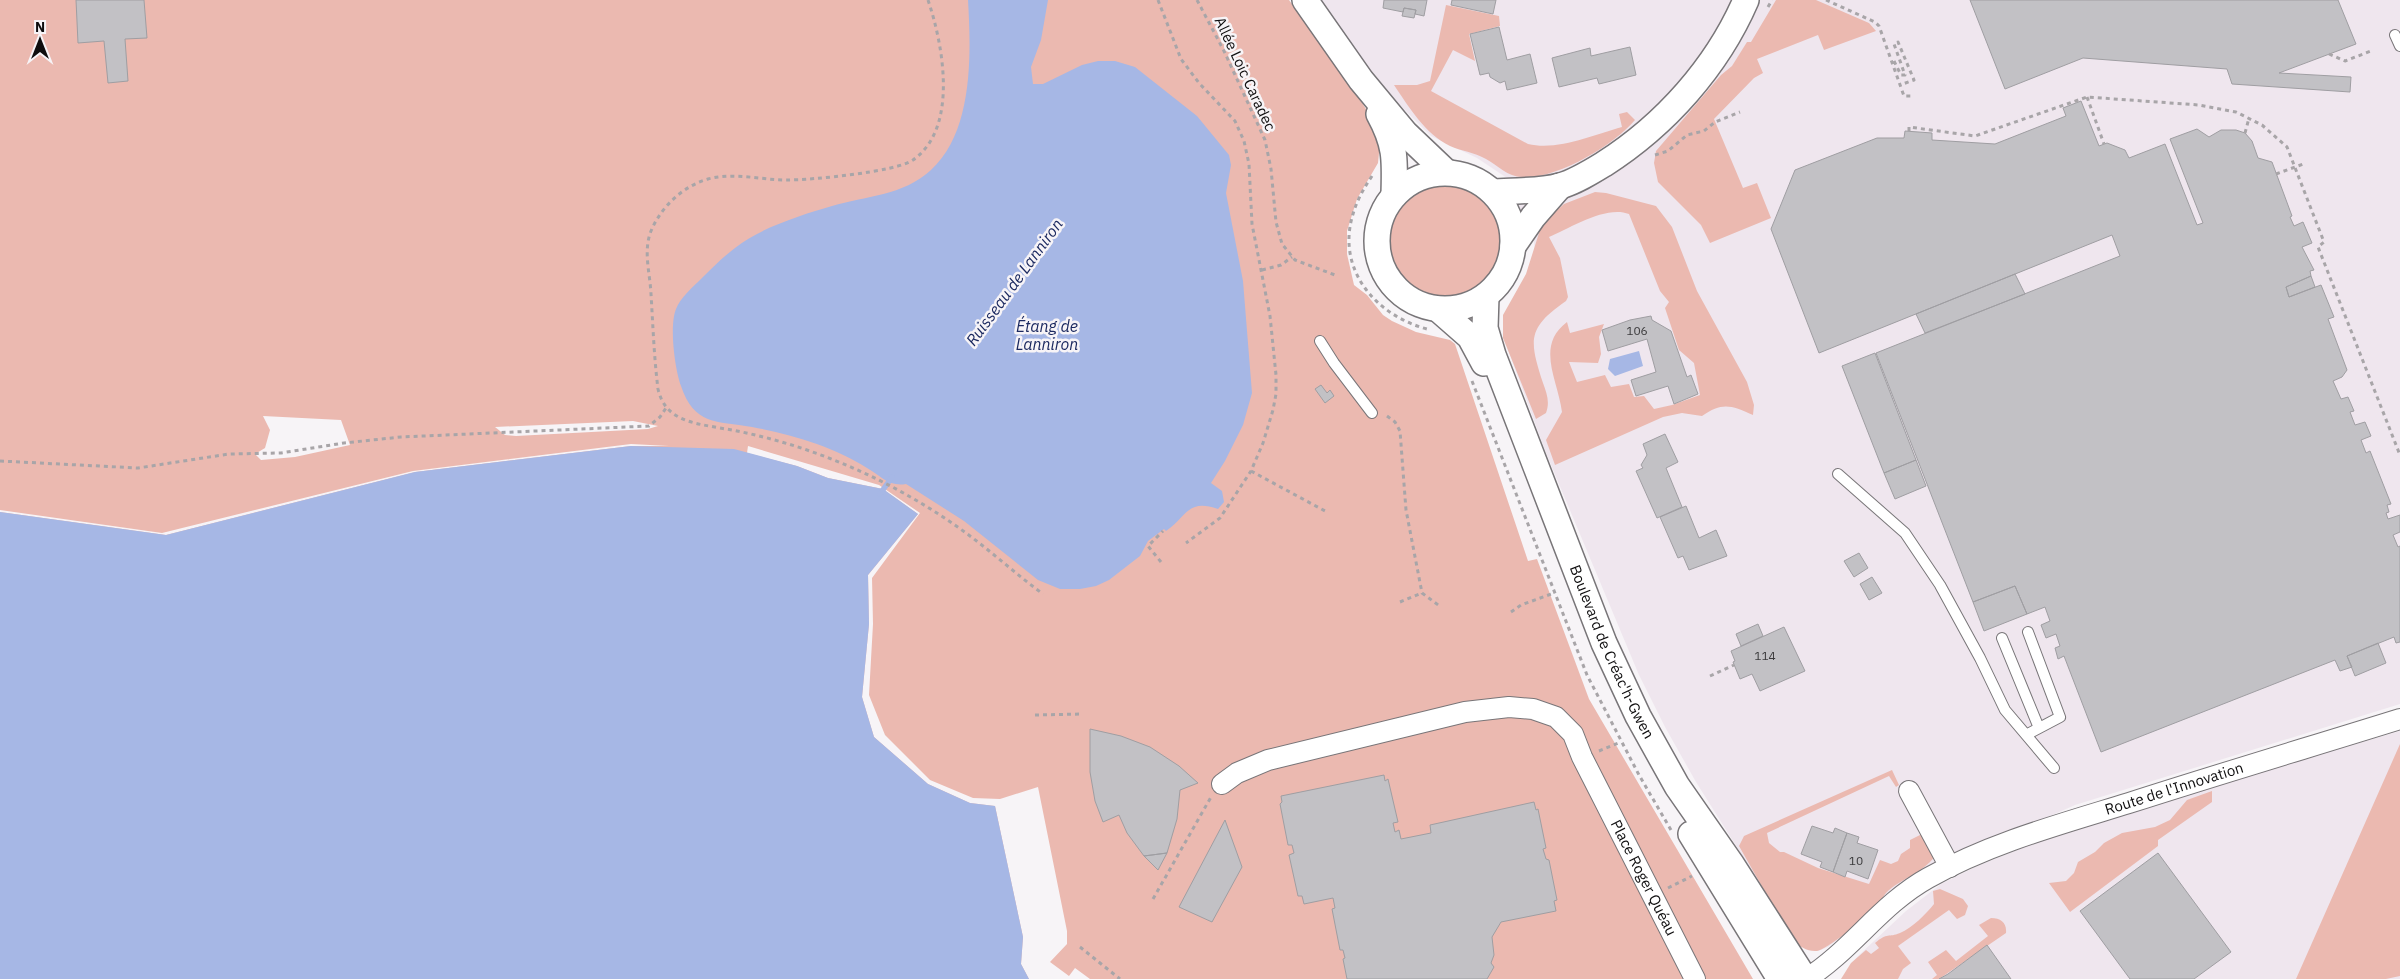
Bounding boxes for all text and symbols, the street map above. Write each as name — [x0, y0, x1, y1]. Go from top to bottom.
street label: Allée Loic Caradec — [1211, 14, 1280, 134]
north arrow — [15, 15, 65, 65]
text: N — [35, 18, 45, 36]
water label: Ruisseau de Lanniron — [961, 215, 1067, 349]
water label: Étang de Lanniron — [1016, 315, 1078, 354]
house number: 106 — [1626, 323, 1648, 338]
street label: Boulevard de Créac'h-Gwen — [1566, 562, 1659, 742]
house number: 114 — [1754, 648, 1776, 663]
street label: Route de l'Innovation — [2102, 758, 2246, 819]
street label: Place Roger Quéau — [1607, 817, 1681, 939]
house number: 10 — [1849, 853, 1863, 868]

